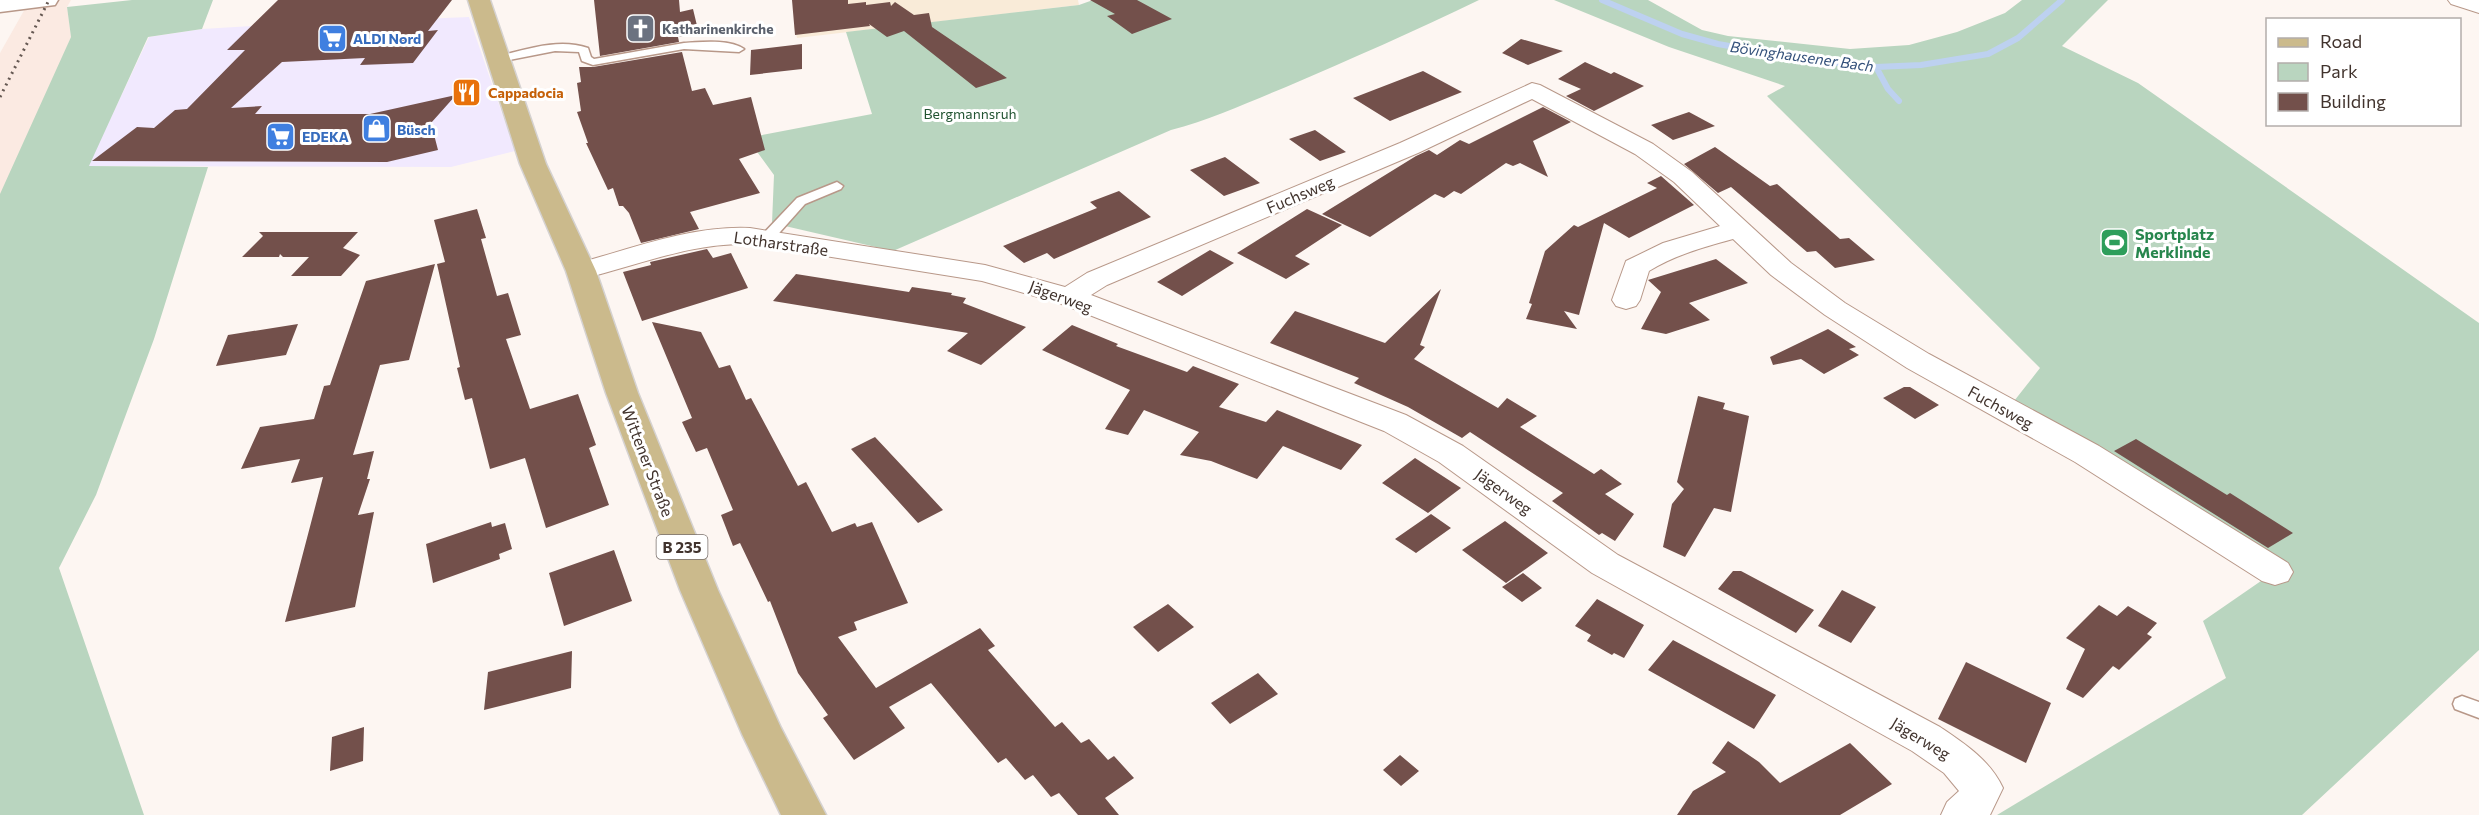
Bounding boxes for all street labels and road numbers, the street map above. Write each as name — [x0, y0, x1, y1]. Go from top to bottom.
street label: Fuchsweg — [1263, 171, 1337, 217]
street label: Lotharstraße — [732, 227, 830, 259]
street label: Jägerweg — [1027, 276, 1096, 316]
street label: Fuchsweg — [1965, 381, 2037, 433]
street label: Wittener Straße — [618, 403, 678, 519]
street label: Jägerweg — [1472, 464, 1537, 518]
road number: B 235 — [656, 535, 708, 559]
street label: Jägerweg — [1888, 713, 1954, 763]

